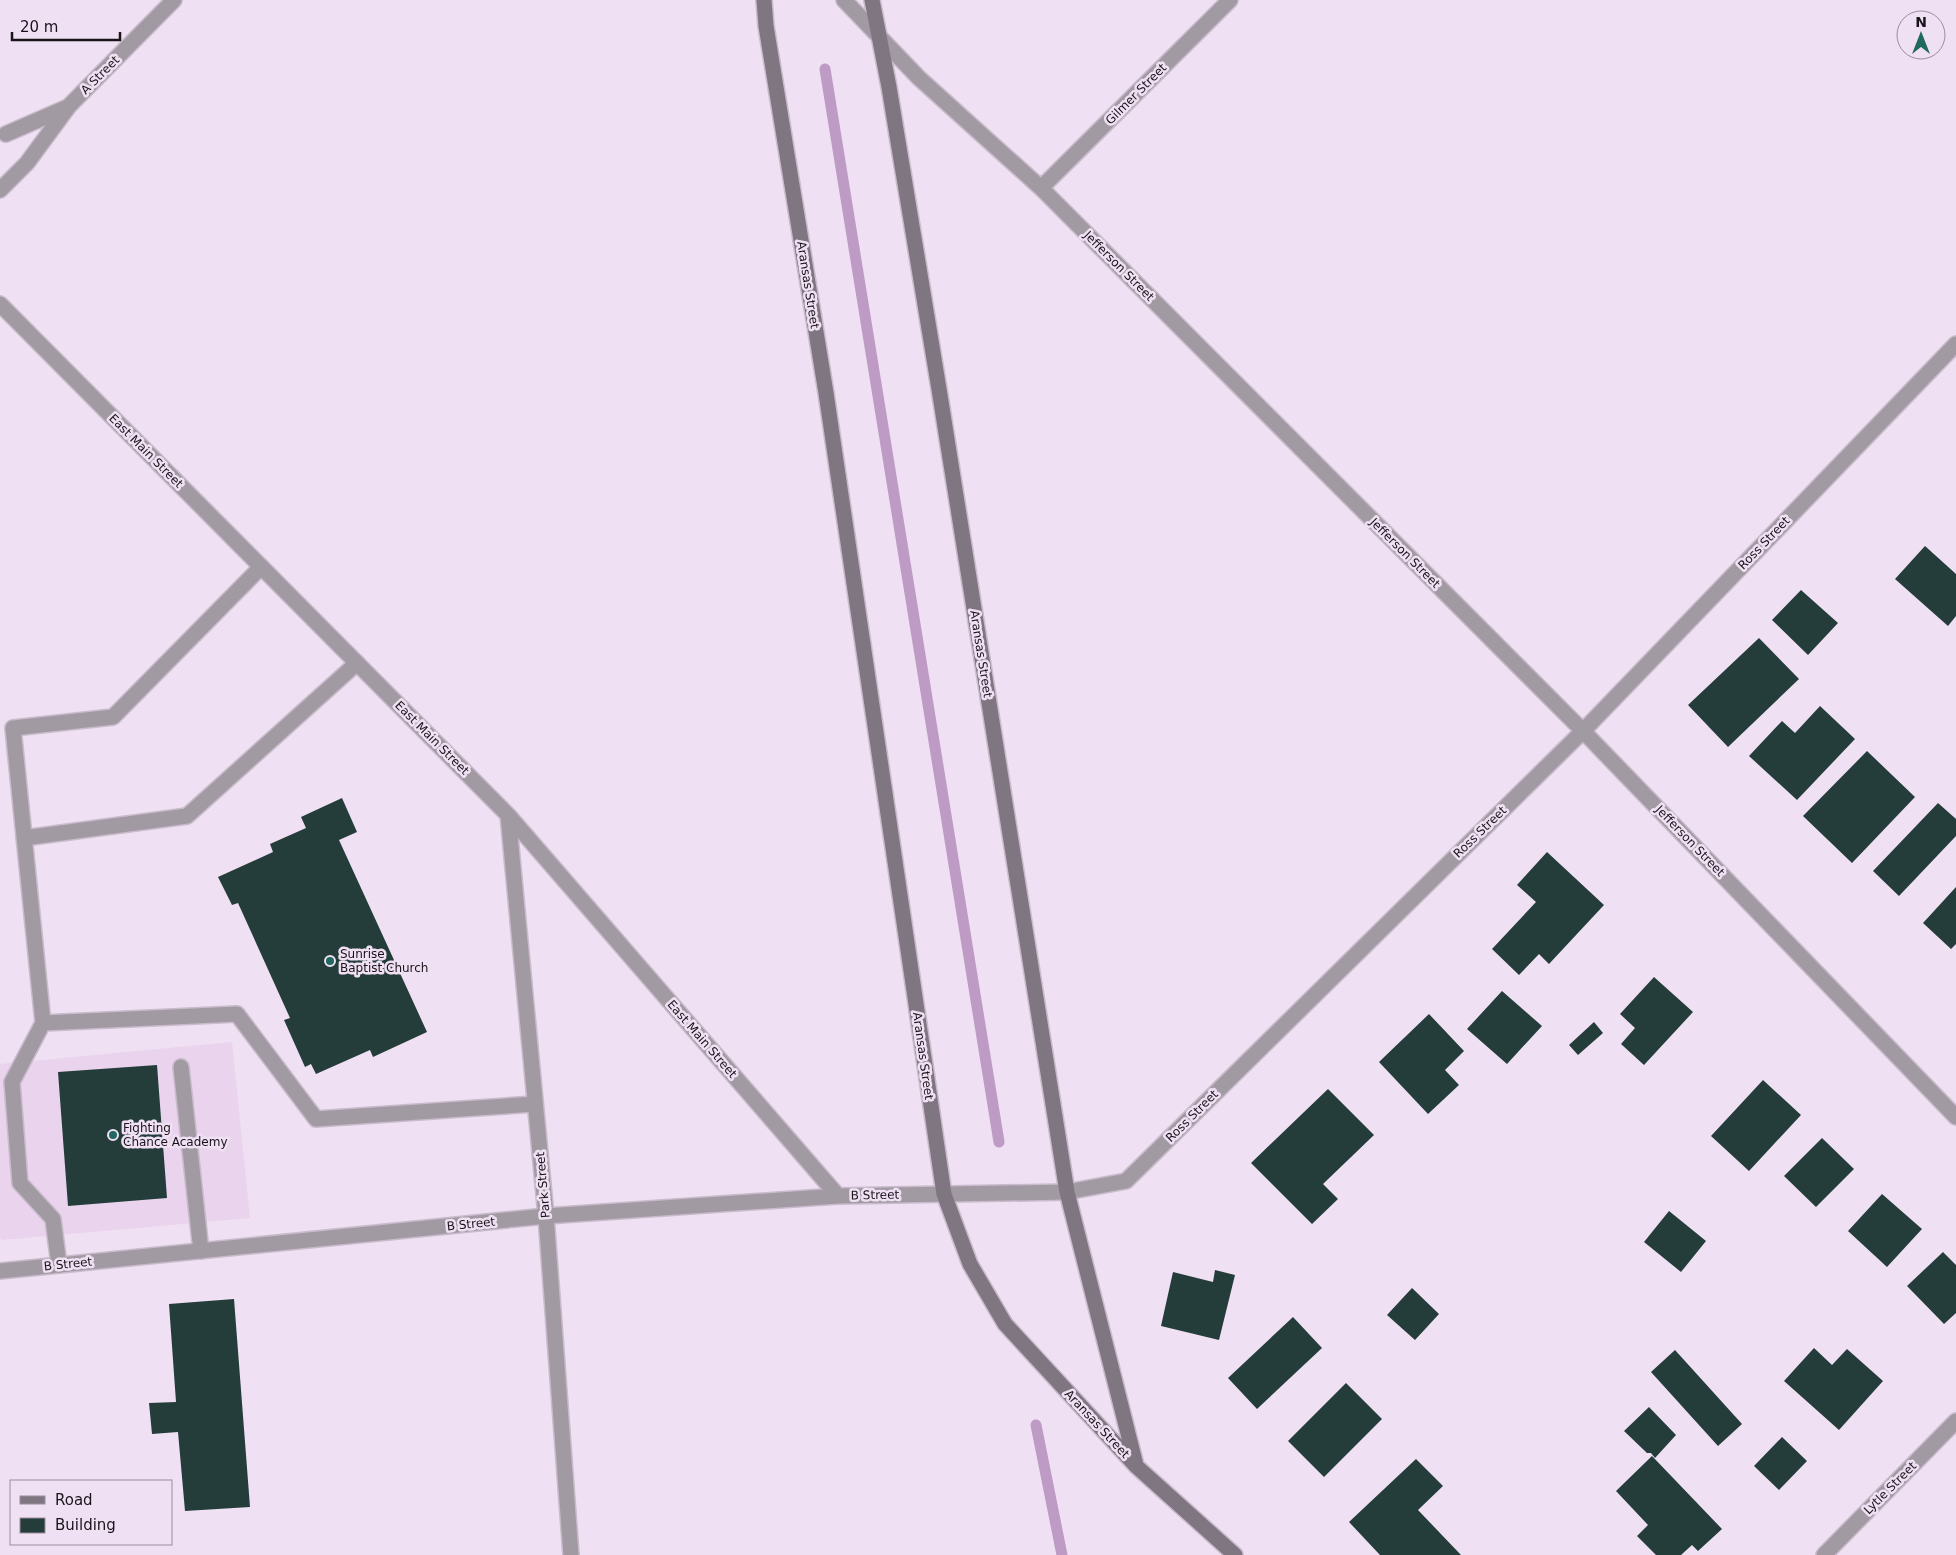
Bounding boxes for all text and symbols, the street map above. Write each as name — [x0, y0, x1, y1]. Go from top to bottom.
scale bar — [12, 10, 120, 42]
north arrow — [1896, 10, 1946, 60]
text: N — [1915, 14, 1927, 30]
text: 20 m — [20, 18, 58, 36]
street label: A Street — [78, 53, 122, 97]
street label: Gilmer Street — [1103, 60, 1170, 127]
street label: Jefferson Street — [1080, 227, 1157, 304]
street label: Aransas Street — [794, 240, 822, 330]
street label: East Main Street — [106, 411, 186, 491]
street label: Ross Street — [1735, 513, 1793, 572]
street label: Jefferson Street — [1366, 514, 1443, 591]
street label: Aransas Street — [967, 609, 995, 699]
street label: East Main Street — [392, 698, 472, 778]
street label: Jefferson Street — [1652, 802, 1728, 880]
street label: Ross Street — [1451, 803, 1510, 861]
place label: Sunrise Baptist Church — [340, 947, 428, 975]
marker: Sunrise Baptist Church — [324, 955, 336, 967]
street label: East Main Street — [664, 997, 740, 1081]
street label: Aransas Street — [910, 1011, 936, 1101]
street label: Ross Street — [1163, 1087, 1221, 1145]
place label: Fighting Chance Academy — [123, 1121, 227, 1149]
marker: Fighting Chance Academy — [107, 1129, 119, 1141]
street label: Park Street — [533, 1151, 553, 1219]
street label: B Street — [851, 1188, 900, 1202]
street label: B Street — [446, 1214, 496, 1233]
street label: B Street — [43, 1254, 93, 1273]
street label: Aransas Street — [1062, 1387, 1132, 1461]
street label: Lytle Street — [1861, 1459, 1919, 1517]
legend — [10, 1480, 172, 1545]
text: Road — [55, 1491, 93, 1509]
text: Building — [55, 1516, 116, 1534]

